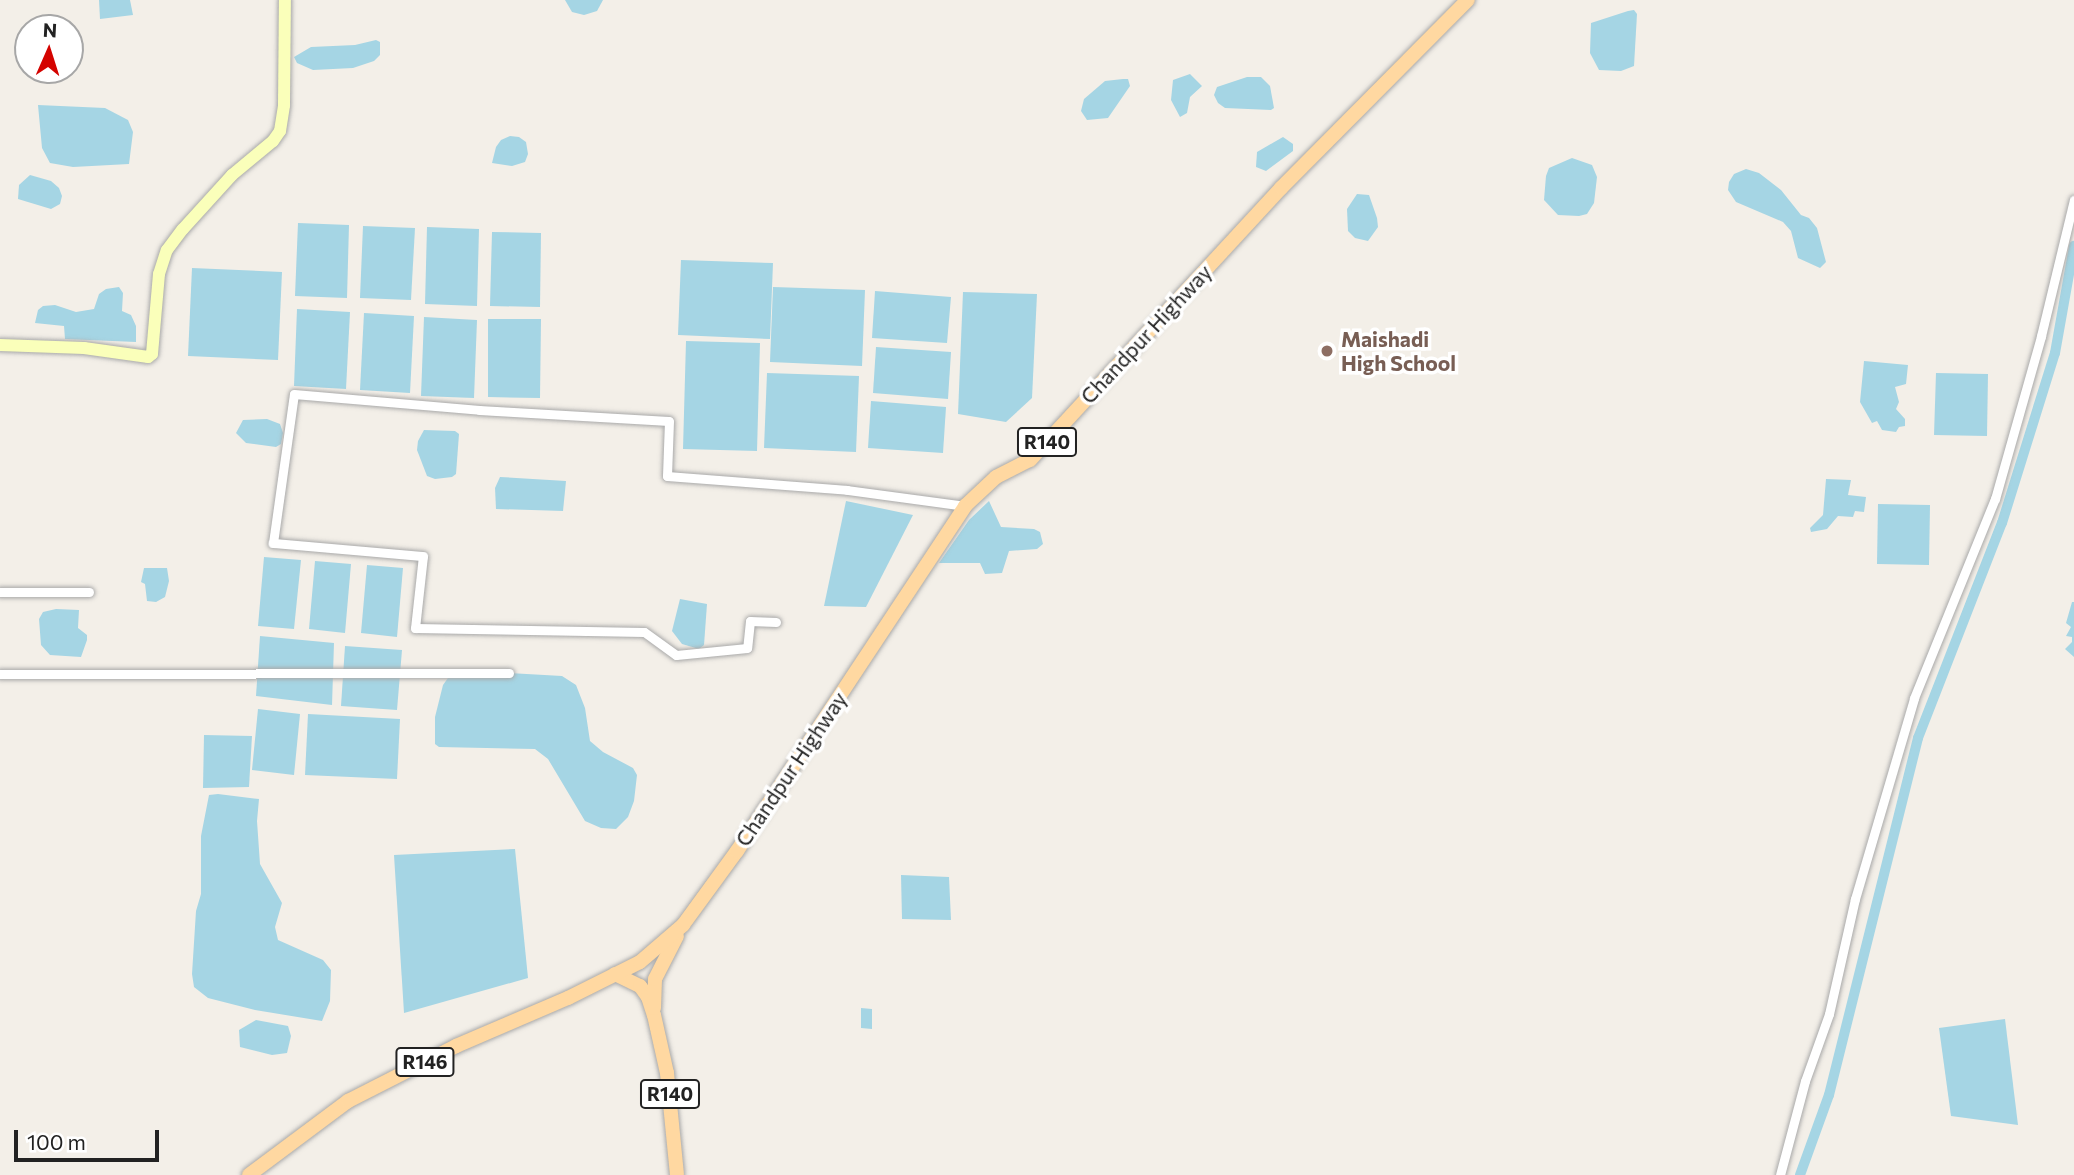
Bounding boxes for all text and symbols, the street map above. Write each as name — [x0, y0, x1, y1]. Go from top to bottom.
north arrow — [14, 14, 84, 84]
text: N — [42, 18, 58, 41]
street label: Chandpur Highway — [1075, 259, 1217, 409]
place label: Maishadi High School — [1341, 326, 1456, 376]
marker: Maishadi High School — [1319, 343, 1335, 359]
road number: R140 — [1016, 426, 1078, 458]
street label: Chandpur Highway — [730, 687, 852, 851]
road number: R146 — [395, 1046, 455, 1078]
road number: R140 — [638, 1078, 702, 1110]
scale bar — [18, 1116, 163, 1160]
text: 100 m — [27, 1129, 86, 1154]

